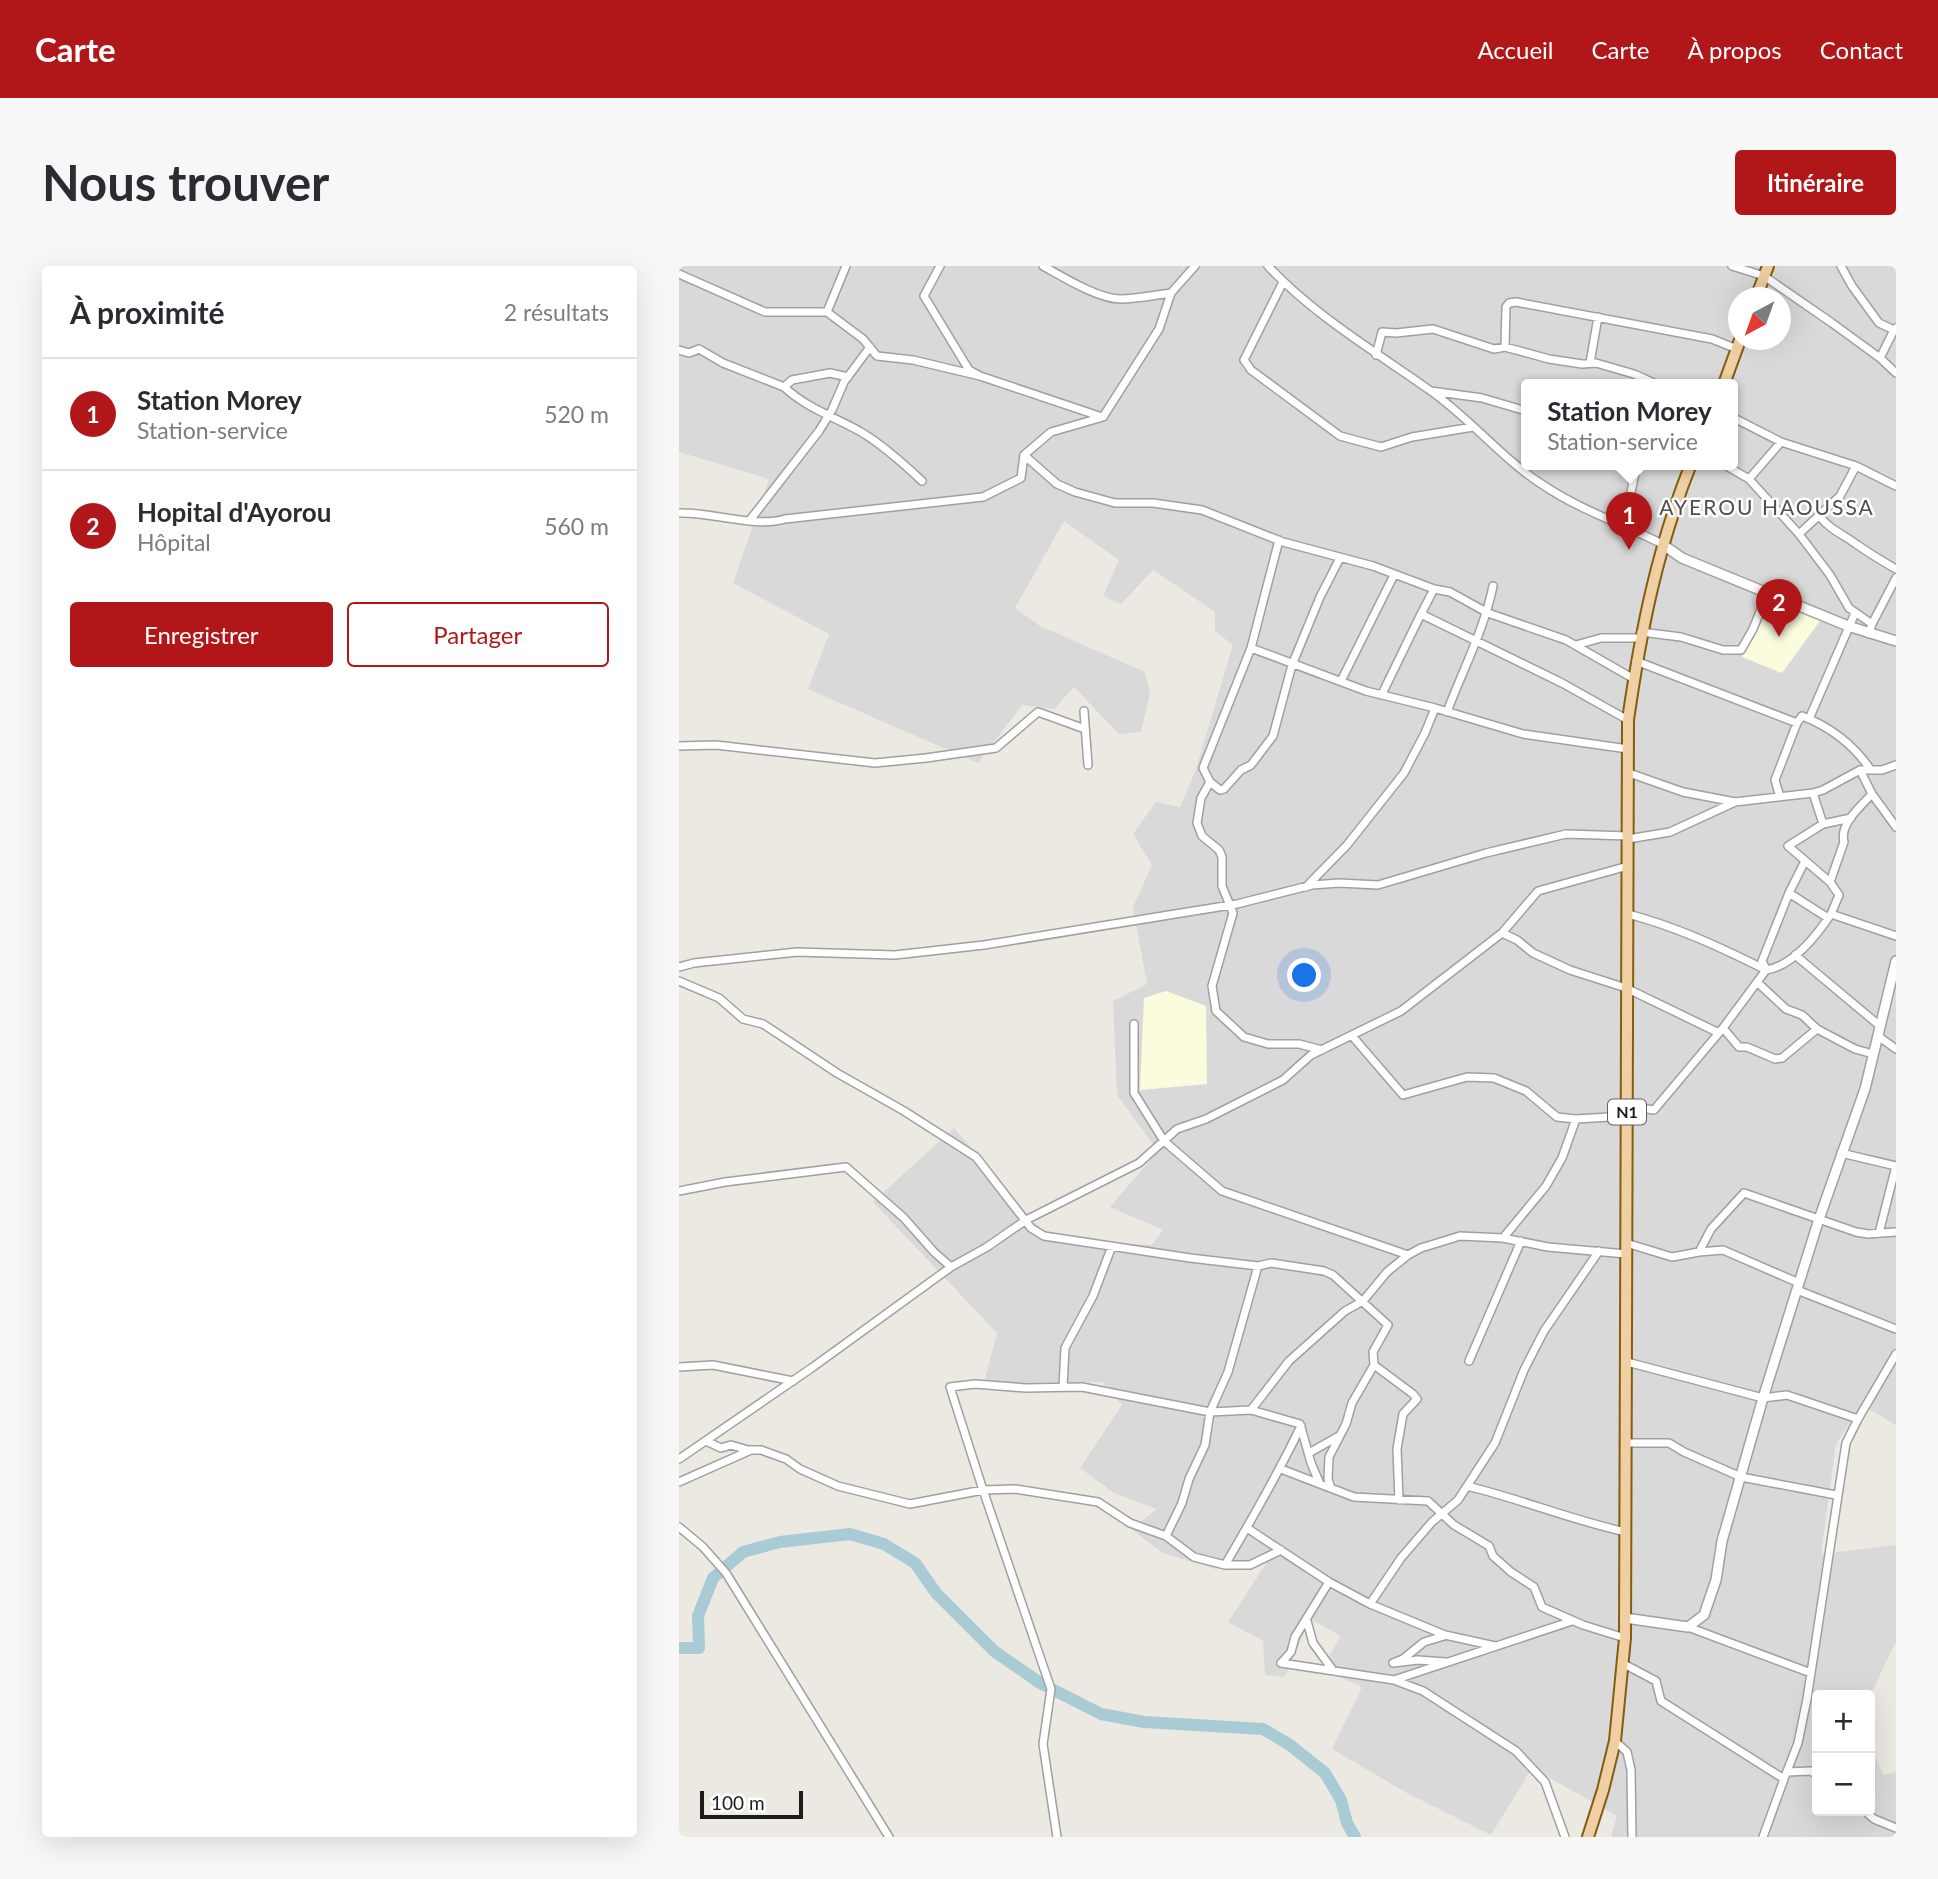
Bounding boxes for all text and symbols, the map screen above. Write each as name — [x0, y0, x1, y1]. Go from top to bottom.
text: Carte — [35, 29, 116, 69]
text: Accueil — [1477, 35, 1553, 64]
text: Carte — [1591, 35, 1649, 64]
text: À propos — [1687, 35, 1782, 64]
text: Contact — [1820, 35, 1903, 64]
button: Itinéraire — [1735, 150, 1896, 215]
text: Nous trouver — [42, 153, 329, 211]
north arrow — [1728, 287, 1791, 350]
text: À proximité — [70, 294, 225, 330]
text: 2 résultats — [504, 298, 609, 326]
popup — [1521, 379, 1738, 470]
text: Station Morey — [137, 384, 302, 416]
text: Station Morey — [1547, 395, 1712, 427]
text: 1 — [86, 400, 100, 428]
text: 520 m — [544, 400, 609, 428]
text: Station-service — [137, 416, 288, 444]
text: Station-service — [1547, 427, 1698, 455]
pin: 1 — [1606, 492, 1652, 550]
district label: AYEROU HAOUSSA — [1659, 494, 1875, 519]
text: Hopital d'Ayorou — [137, 496, 331, 528]
text: 2 — [86, 512, 100, 540]
text: 560 m — [544, 512, 609, 540]
text: Hôpital — [137, 528, 211, 556]
pin: 2 — [1756, 579, 1802, 637]
button: Enregistrer — [70, 602, 333, 667]
button: Partager — [347, 602, 609, 667]
your location — [1287, 958, 1321, 992]
road number: N1 — [1608, 1100, 1646, 1125]
map controls — [1812, 1690, 1875, 1816]
button: + — [1812, 1690, 1875, 1753]
button: − — [1812, 1753, 1875, 1816]
scale bar — [700, 1788, 803, 1820]
text: 100 m — [711, 1791, 765, 1814]

